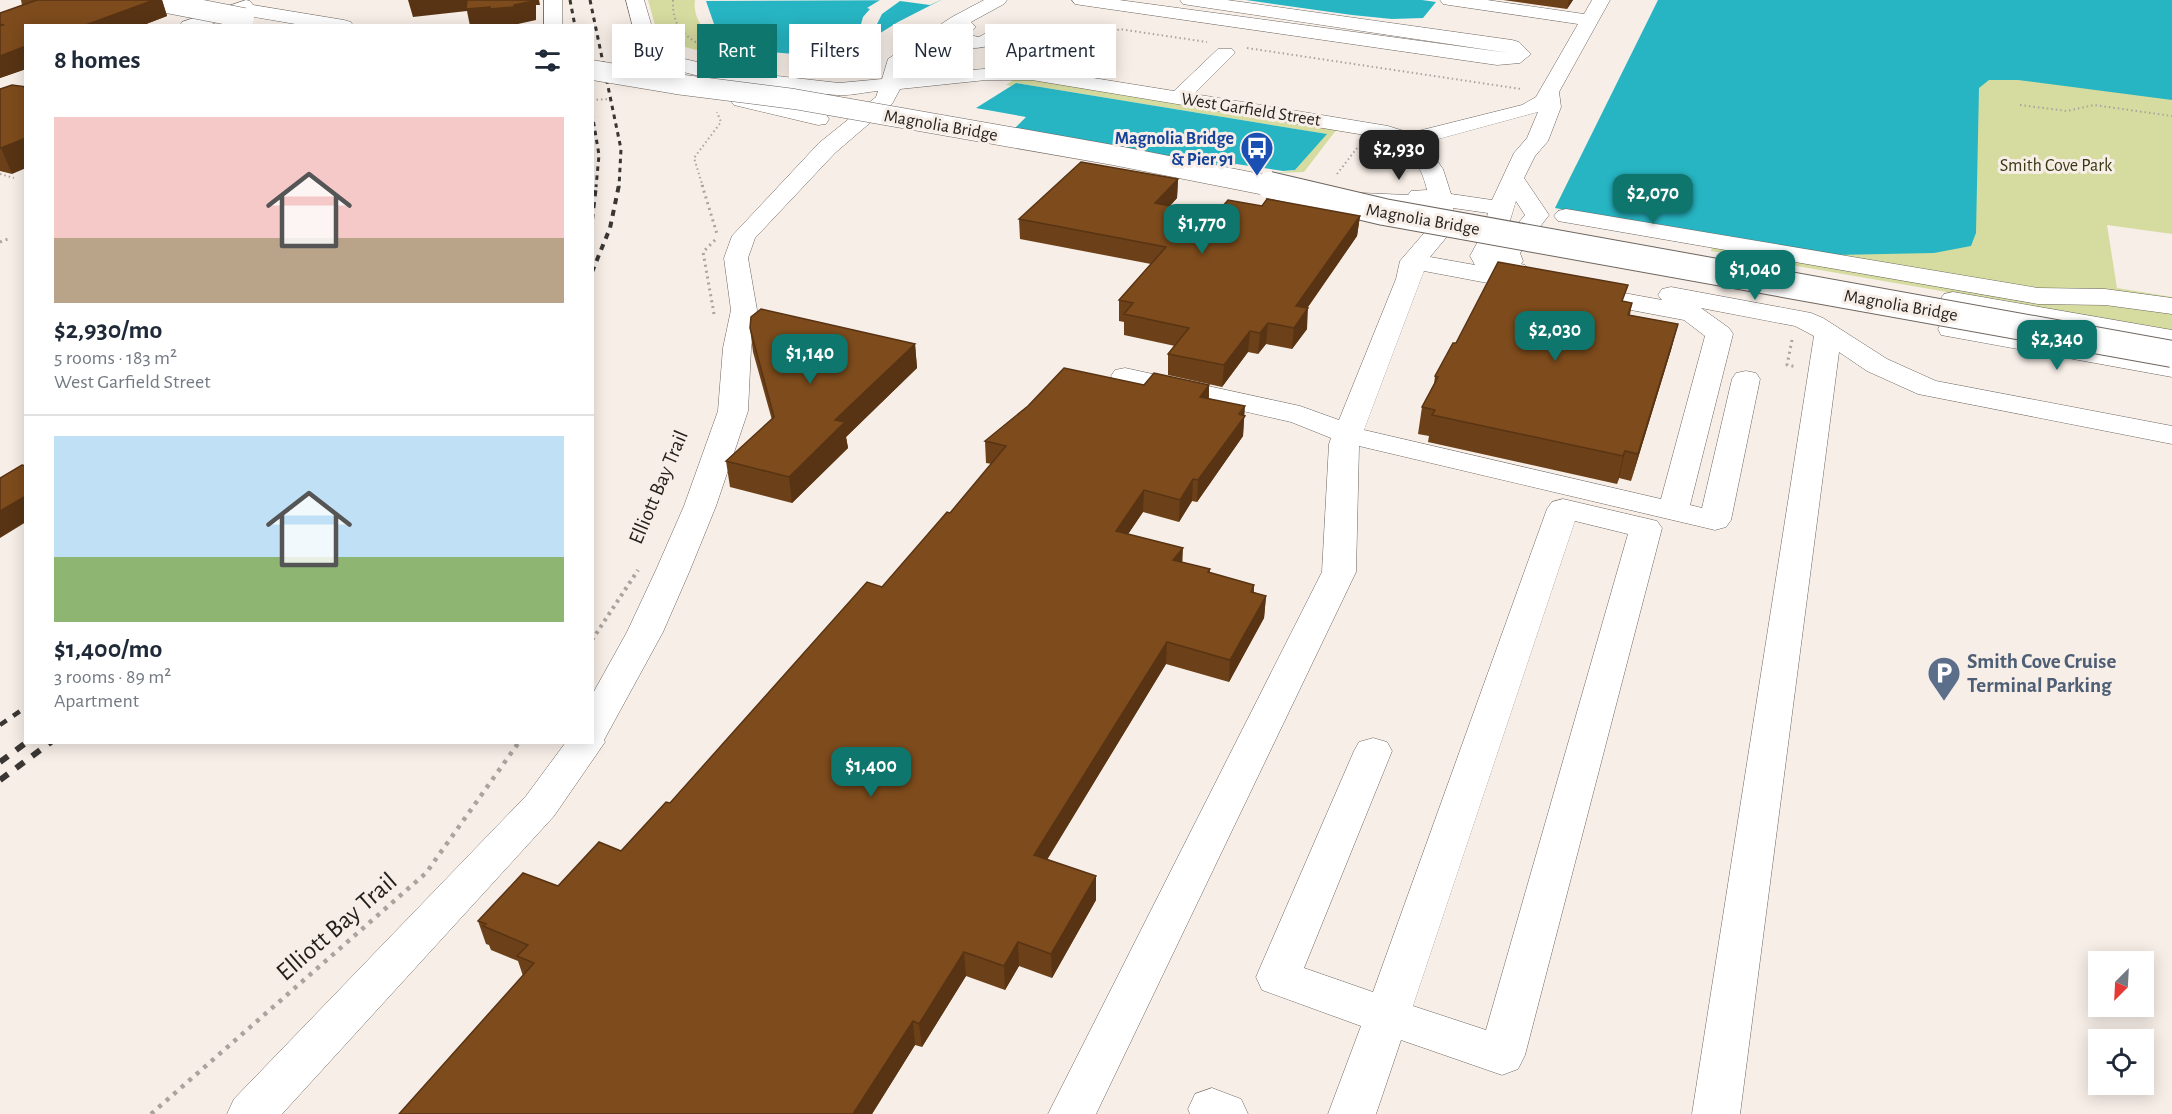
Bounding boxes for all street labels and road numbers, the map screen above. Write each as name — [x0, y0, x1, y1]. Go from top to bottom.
street label: West Garfield Street — [1180, 90, 1322, 130]
street label: Magnolia Bridge — [882, 107, 999, 145]
street label: Magnolia Bridge — [1364, 201, 1481, 239]
street label: Magnolia Bridge — [1842, 287, 1959, 325]
street label: Elliott Bay Trail — [625, 427, 692, 547]
street label: Elliott Bay Trail — [271, 868, 402, 986]

